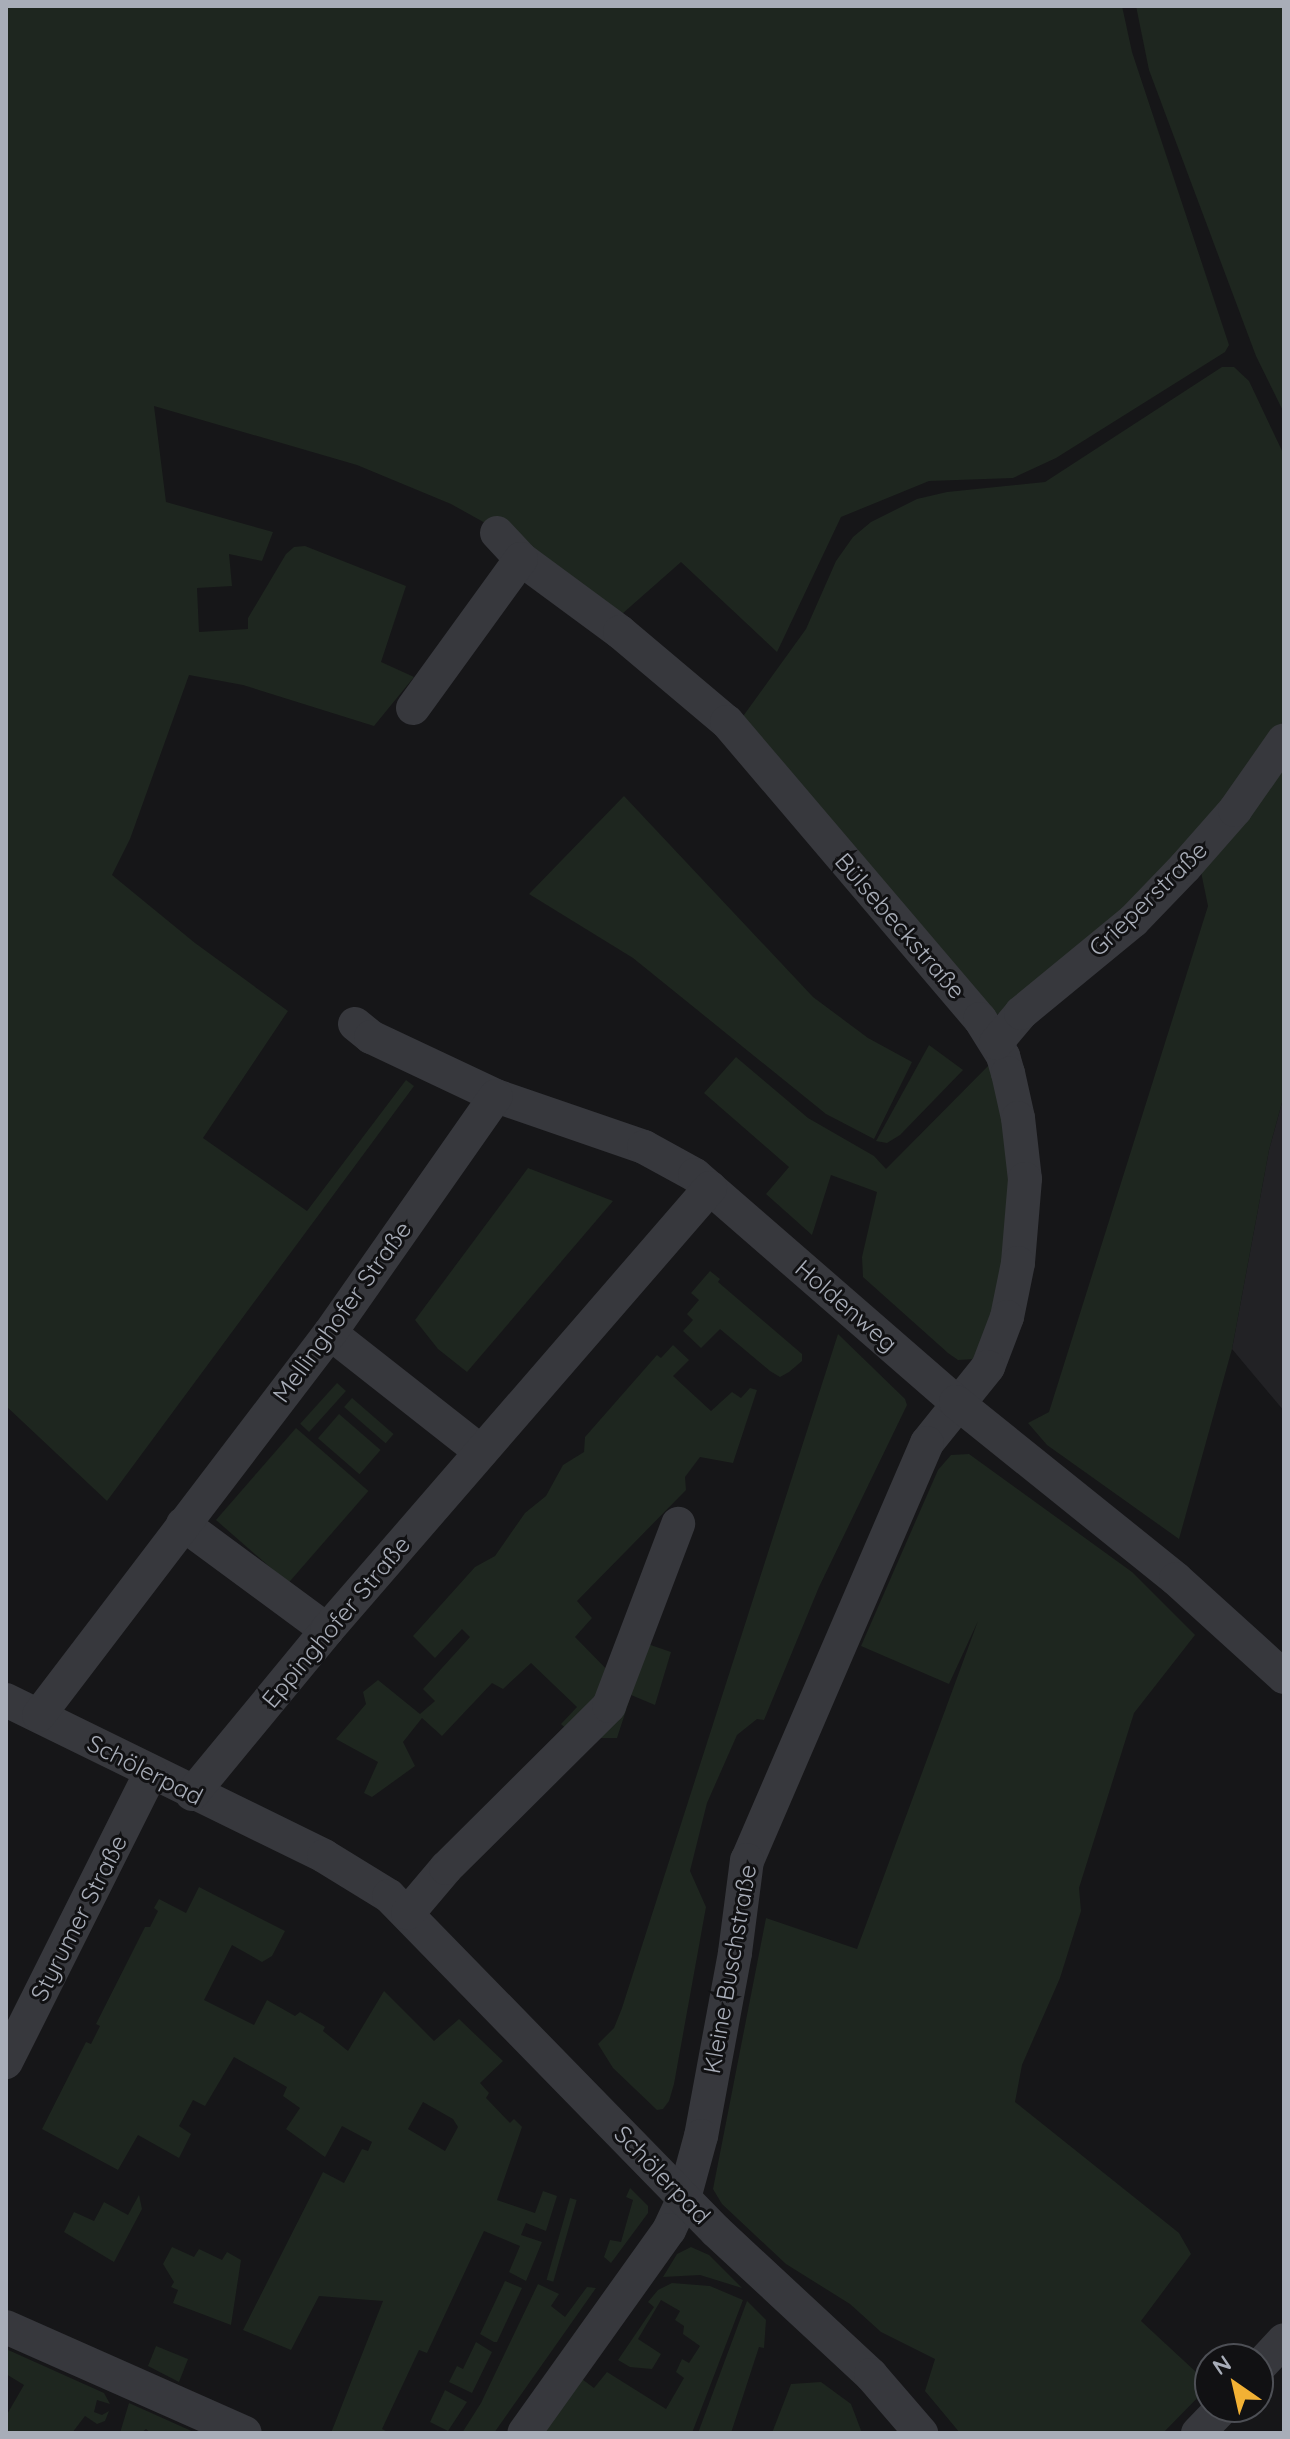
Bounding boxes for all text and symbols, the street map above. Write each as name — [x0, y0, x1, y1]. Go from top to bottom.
street label: Grieperstraße — [1083, 836, 1213, 962]
street label: Bülsebeckstraße — [829, 847, 971, 1005]
street label: Mellinghofer Straße — [267, 1216, 417, 1408]
street label: Holdenweg — [789, 1254, 903, 1358]
street label: Eppinghofer Straße — [256, 1530, 416, 1714]
street label: Schölerpad — [82, 1729, 208, 1811]
street label: Styrumer Straße — [25, 1830, 133, 2006]
street label: Kleine Buschstraße — [697, 1862, 763, 2076]
street label: Schölerpad — [608, 2120, 716, 2230]
north arrow — [1194, 2343, 1274, 2423]
text: N — [1207, 2349, 1236, 2381]

